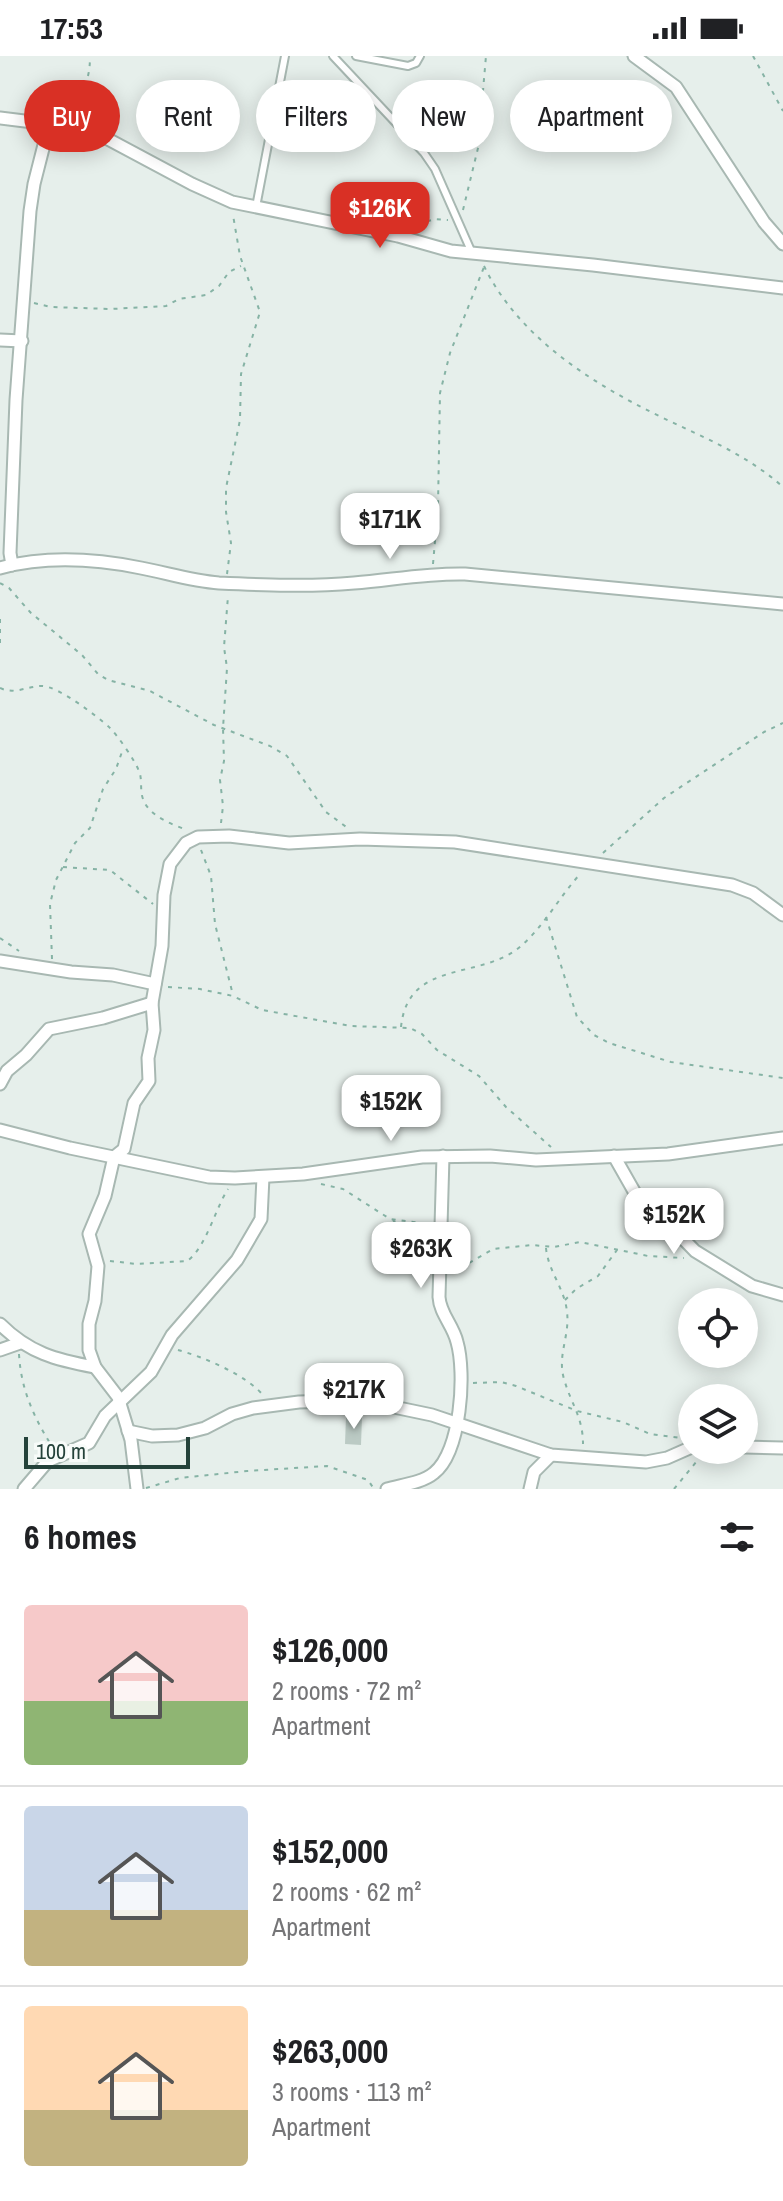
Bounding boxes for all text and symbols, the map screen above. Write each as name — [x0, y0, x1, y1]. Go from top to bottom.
text: 17:53 — [40, 8, 103, 48]
chip: Buy — [24, 80, 120, 152]
chip: Rent — [136, 80, 240, 152]
chip: Filters — [256, 80, 376, 152]
chip: New — [392, 80, 494, 152]
chip: Apartment — [510, 80, 672, 152]
pin: $126K — [324, 182, 436, 250]
text: $126K — [349, 190, 411, 225]
pin: $171K — [334, 493, 446, 561]
text: $171K — [359, 501, 421, 536]
pin: $152K — [335, 1075, 447, 1143]
text: $152K — [360, 1083, 422, 1118]
pin: $152K — [618, 1188, 730, 1256]
text: $152K — [643, 1196, 705, 1231]
pin: $263K — [365, 1222, 477, 1290]
text: $263K — [390, 1230, 452, 1265]
map controls — [678, 1288, 758, 1464]
button: locate — [678, 1288, 758, 1368]
pin: $217K — [298, 1363, 410, 1431]
text: $217K — [323, 1371, 385, 1406]
button: layers — [678, 1384, 758, 1464]
scale bar — [24, 1433, 190, 1469]
text: 100 m — [36, 1436, 86, 1466]
text: 6 homes — [24, 1514, 137, 1560]
icon: filters — [715, 1515, 759, 1559]
text: $126,000 — [272, 1627, 388, 1673]
icon: home — [88, 1637, 184, 1733]
text: 2 rooms · 72 m² — [272, 1673, 421, 1708]
text: Apartment — [272, 1708, 370, 1743]
text: $152,000 — [272, 1828, 388, 1874]
icon: home — [88, 1838, 184, 1934]
text: 2 rooms · 62 m² — [272, 1874, 421, 1909]
text: Apartment — [272, 1909, 370, 1944]
text: $263,000 — [272, 2028, 388, 2074]
icon: home — [88, 2038, 184, 2134]
text: 3 rooms · 113 m² — [272, 2074, 432, 2109]
text: Apartment — [272, 2109, 370, 2144]

